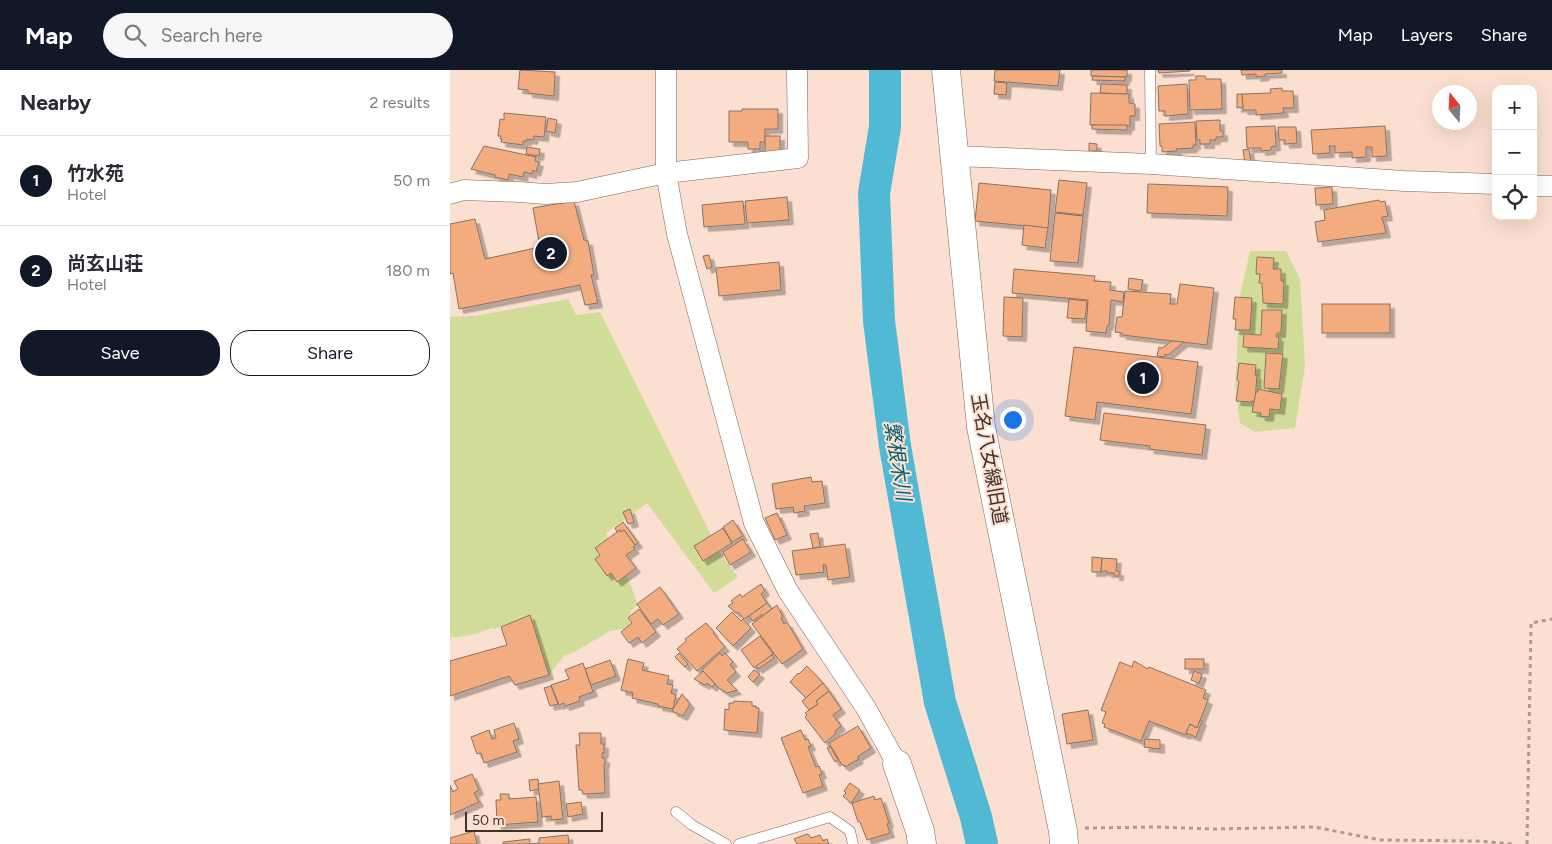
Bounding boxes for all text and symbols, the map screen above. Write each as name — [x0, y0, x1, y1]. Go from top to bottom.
search box — [103, 13, 453, 58]
text: Map — [25, 21, 73, 50]
icon: search — [121, 21, 149, 49]
text: Search here — [161, 24, 262, 47]
text: Map — [1338, 24, 1373, 46]
text: Layers — [1401, 24, 1453, 46]
text: Share — [1481, 24, 1527, 46]
north arrow — [1432, 85, 1477, 130]
map controls — [1492, 85, 1537, 220]
button: + — [1492, 85, 1537, 130]
text: Nearby — [20, 90, 91, 115]
text: 2 results — [370, 93, 430, 112]
button: − — [1492, 130, 1537, 175]
text: 竹水苑 — [67, 162, 124, 185]
text: 1 — [33, 171, 39, 190]
text: 50 m — [393, 171, 430, 190]
button: locate — [1492, 175, 1537, 220]
text: Hotel — [67, 185, 107, 204]
pin: 2 — [535, 234, 567, 272]
text: 尚玄山荘 — [67, 252, 143, 275]
text: 2 — [31, 261, 41, 280]
text: 180 m — [386, 261, 430, 280]
text: Hotel — [67, 275, 107, 294]
button: Save — [20, 330, 220, 376]
button: Share — [230, 330, 430, 376]
pin: 1 — [1127, 359, 1159, 397]
street label: 玉名八女線旧道 — [967, 392, 1012, 527]
your location — [1000, 407, 1026, 433]
water label: 繁根木川 — [880, 420, 916, 504]
scale bar — [465, 809, 602, 832]
text: 50 m — [472, 812, 504, 829]

